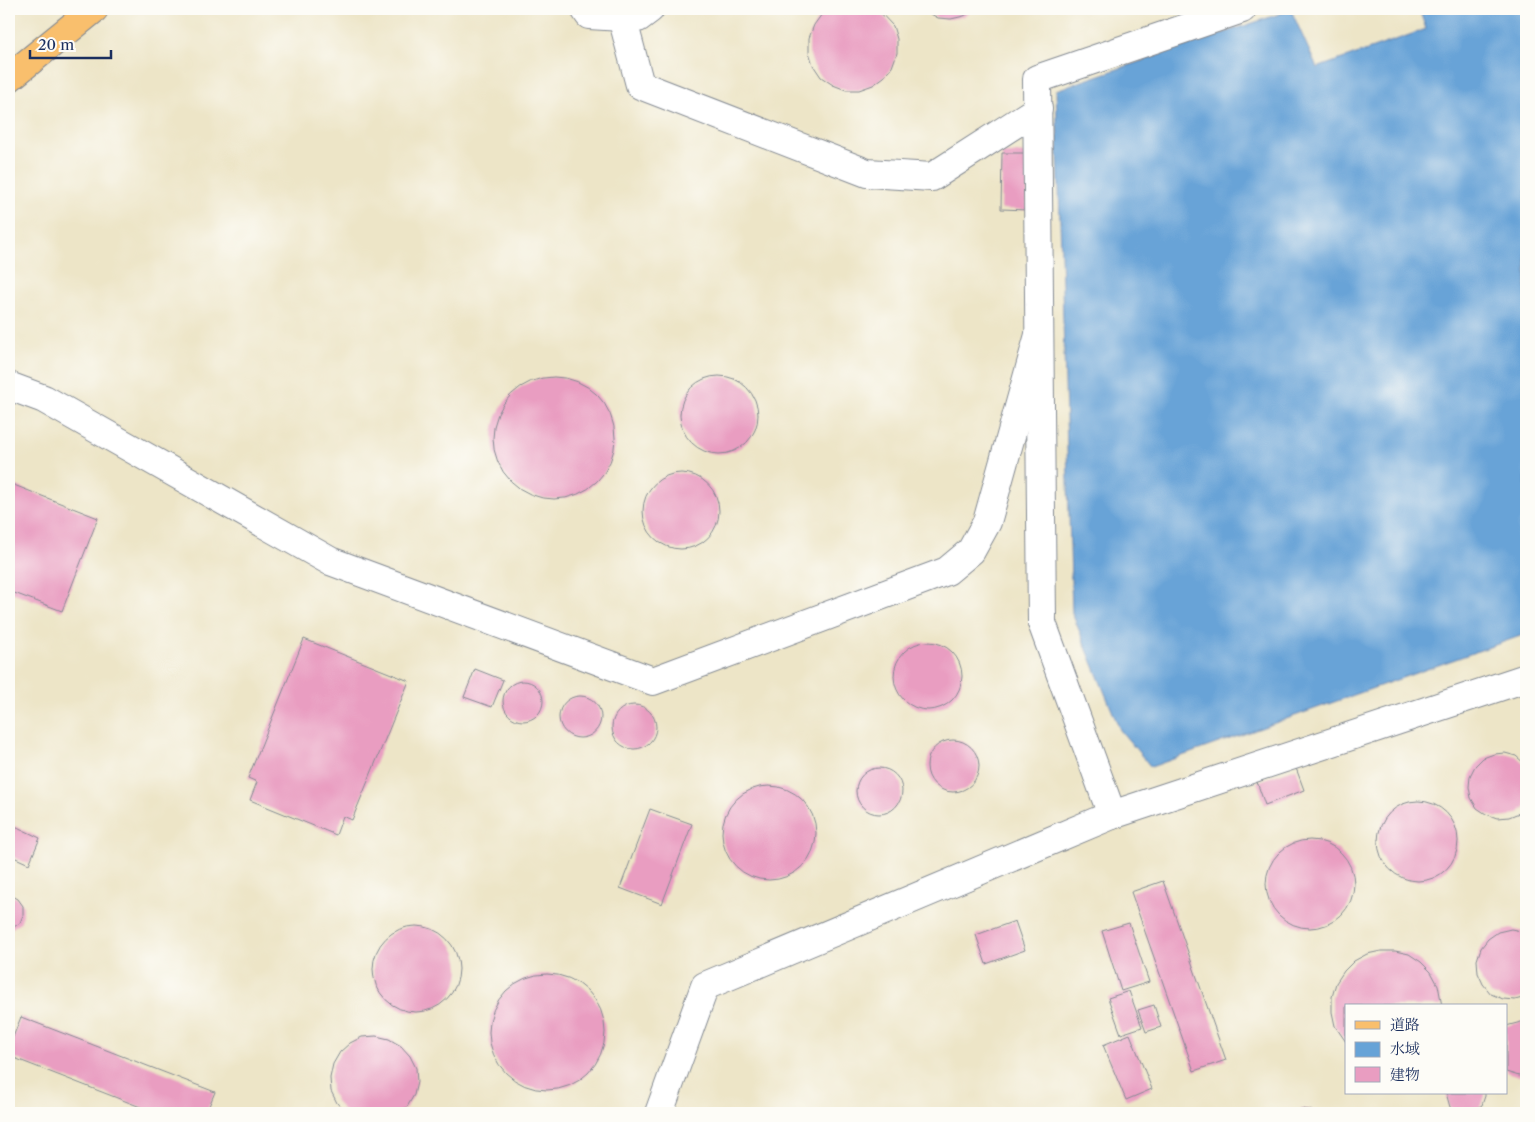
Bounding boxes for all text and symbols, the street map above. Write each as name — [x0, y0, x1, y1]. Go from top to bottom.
scale bar — [30, 28, 111, 60]
text: 20 m — [38, 35, 74, 54]
legend — [1345, 1004, 1508, 1094]
text: 道路 — [1390, 1015, 1420, 1034]
text: 水域 — [1390, 1039, 1420, 1058]
text: 建物 — [1390, 1065, 1420, 1084]

